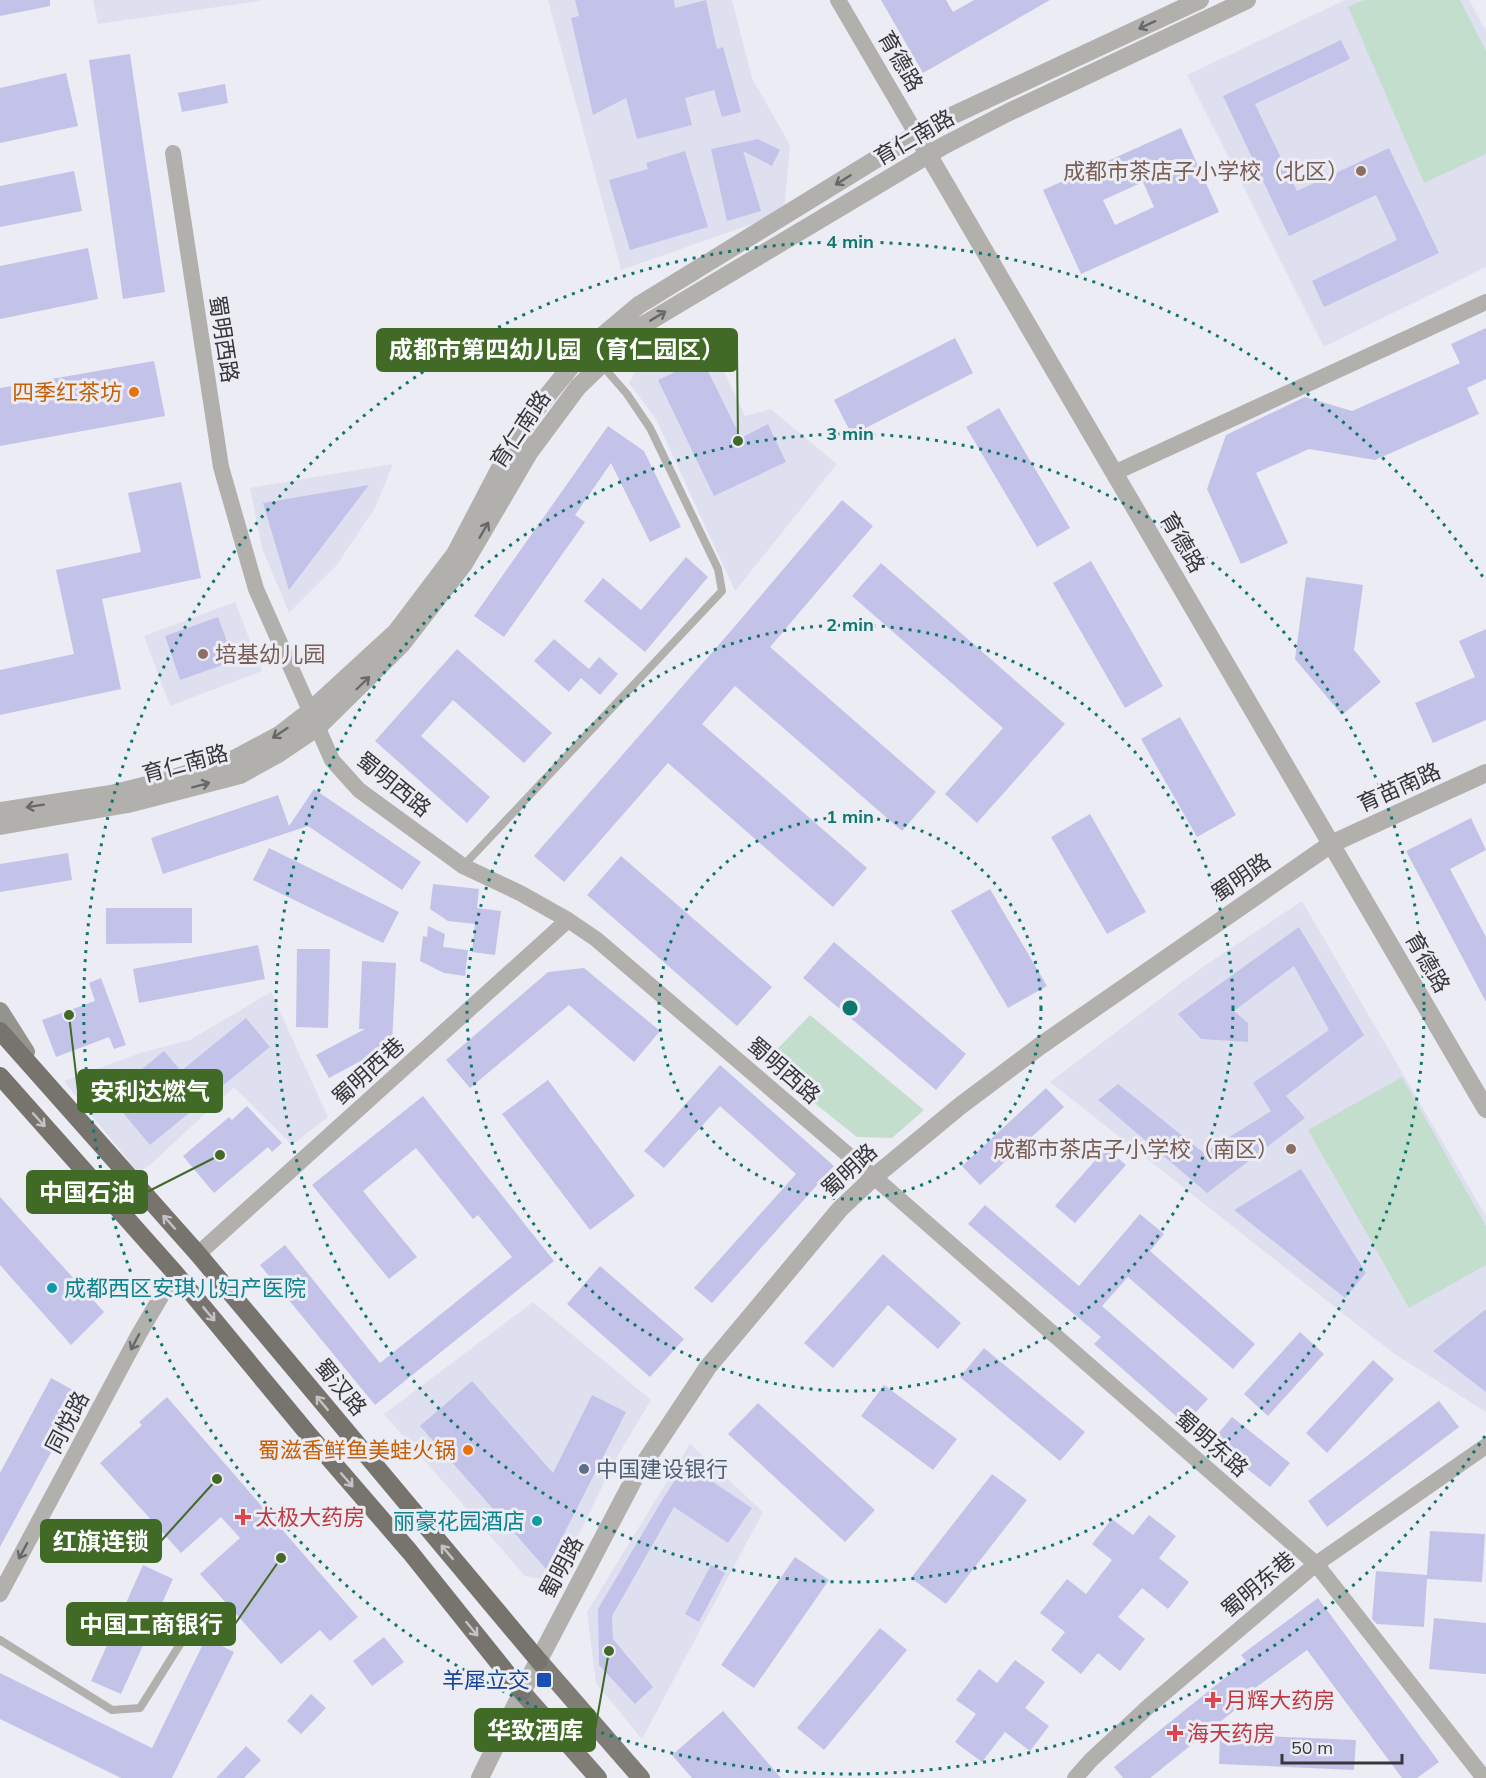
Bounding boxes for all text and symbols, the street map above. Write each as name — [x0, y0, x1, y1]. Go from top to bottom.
one-way arrow — [1139, 19, 1157, 31]
street label: 育德路 — [872, 25, 930, 97]
street label: 育仁南路 — [869, 103, 959, 171]
place label: 成都市茶店子小学校（北区） — [1063, 157, 1349, 185]
marker: 成都市茶店子小学校（北区） — [1354, 164, 1368, 178]
one-way arrow — [835, 175, 852, 187]
text: 4 min — [826, 230, 874, 253]
street label: 蜀明西路 — [203, 293, 245, 385]
one-way arrow — [649, 310, 666, 322]
callout: 成都市第四幼儿园（育仁园区） — [377, 329, 737, 371]
text: 成都市第四幼儿园（育仁园区） — [389, 334, 725, 364]
place label: 四季红茶坊 — [12, 378, 122, 406]
marker: 四季红茶坊 — [127, 385, 141, 399]
street label: 育仁南路 — [484, 385, 556, 473]
text: 3 min — [826, 422, 874, 445]
street label: 育德路 — [1154, 506, 1212, 578]
one-way arrow — [478, 522, 490, 539]
text: 2 min — [826, 613, 874, 636]
place label: 培基幼儿园 — [215, 640, 325, 668]
marker: 培基幼儿园 — [196, 647, 210, 661]
one-way arrow — [356, 675, 371, 690]
one-way arrow — [272, 727, 289, 739]
street label: 育仁南路 — [139, 738, 231, 788]
street label: 蜀明西路 — [351, 745, 437, 823]
street label: 育苗南路 — [1353, 756, 1445, 818]
one-way arrow — [191, 778, 210, 790]
one-way arrow — [25, 800, 45, 811]
text: 1 min — [826, 805, 874, 828]
street label: 蜀明路 — [1206, 847, 1276, 907]
street label: 育德路 — [1399, 926, 1457, 998]
centre of rings — [840, 998, 860, 1018]
street label: 蜀明西巷 — [326, 1031, 410, 1111]
street label: 蜀明西路 — [742, 1031, 826, 1109]
callout: 安利达燃气 — [78, 1070, 222, 1112]
text: 安利达燃气 — [90, 1076, 210, 1106]
one-way arrow — [32, 1112, 46, 1127]
place label: 成都市茶店子小学校（南区） — [993, 1135, 1279, 1163]
street label: 蜀明路 — [815, 1137, 883, 1203]
marker: 成都市茶店子小学校（南区） — [1284, 1142, 1298, 1156]
callout: 中国石油 — [27, 1171, 147, 1213]
text: 中国石油 — [39, 1177, 135, 1207]
one-way arrow — [162, 1215, 176, 1230]
place label: 成都西区安琪儿妇产医院 — [64, 1274, 306, 1302]
marker: 成都西区安琪儿妇产医院 — [45, 1281, 59, 1295]
one-way arrow — [202, 1306, 215, 1322]
one-way arrow — [129, 1333, 141, 1350]
street label: 蜀汉路 — [309, 1353, 373, 1421]
street label: 同悦路 — [39, 1386, 95, 1458]
one-way arrow — [316, 1395, 329, 1411]
street label: 蜀明东路 — [1170, 1404, 1254, 1482]
place label: 蜀滋香鲜鱼美蛙火锅 — [258, 1436, 456, 1464]
marker: 蜀滋香鲜鱼美蛙火锅 — [461, 1443, 475, 1457]
place label: 中国建设银行 — [596, 1455, 728, 1483]
marker: 中国建设银行 — [577, 1462, 591, 1476]
one-way arrow — [340, 1472, 354, 1487]
place label: 太极大药房 — [255, 1503, 365, 1531]
place label: 丽豪花园酒店 — [393, 1507, 525, 1535]
marker: 太极大药房 — [236, 1510, 250, 1524]
marker: 丽豪花园酒店 — [530, 1514, 544, 1528]
callout: 红旗连锁 — [41, 1520, 161, 1562]
text: 红旗连锁 — [53, 1526, 149, 1556]
street label: 蜀明路 — [533, 1531, 589, 1603]
one-way arrow — [17, 1542, 29, 1559]
one-way arrow — [441, 1544, 454, 1560]
street label: 蜀明东巷 — [1215, 1545, 1301, 1623]
callout: 中国工商银行 — [67, 1603, 235, 1645]
text: 中国工商银行 — [79, 1609, 223, 1639]
one-way arrow — [465, 1621, 478, 1637]
place label: 羊犀立交 — [442, 1666, 530, 1694]
marker: 羊犀立交 — [535, 1671, 553, 1689]
place label: 月辉大药房 — [1225, 1686, 1335, 1714]
marker: 月辉大药房 — [1206, 1693, 1220, 1707]
callout: 华致酒库 — [475, 1709, 595, 1751]
text: 华致酒库 — [487, 1715, 583, 1745]
place label: 海天药房 — [1187, 1719, 1275, 1747]
marker: 海天药房 — [1168, 1726, 1182, 1740]
scale bar — [1282, 1727, 1402, 1765]
text: 50 m — [1291, 1736, 1333, 1759]

